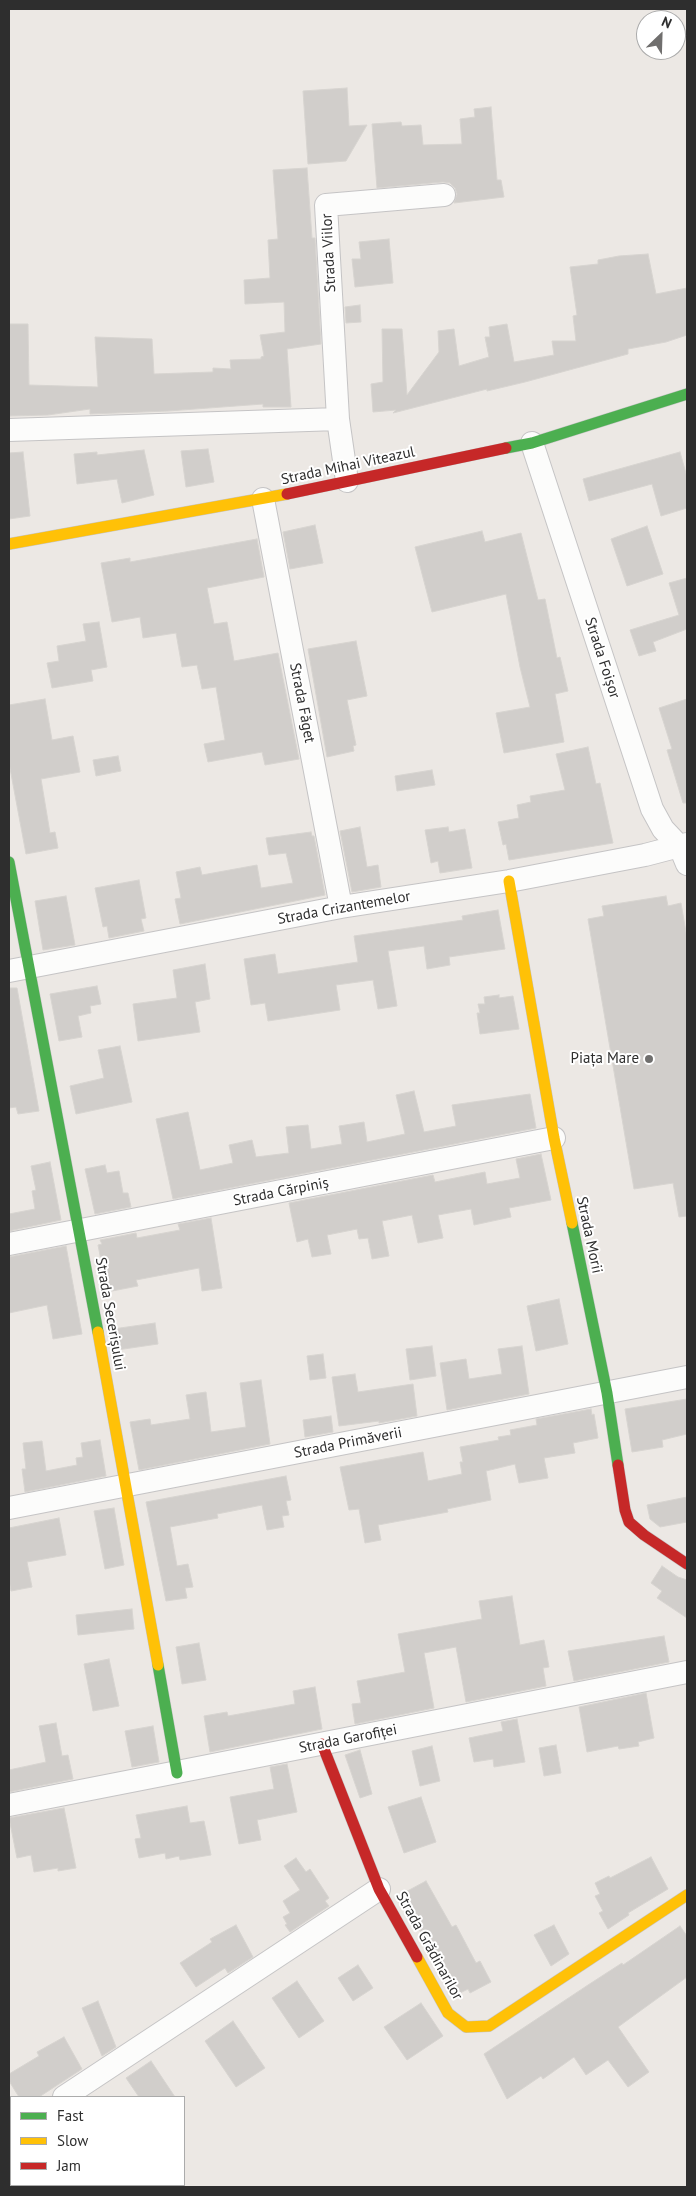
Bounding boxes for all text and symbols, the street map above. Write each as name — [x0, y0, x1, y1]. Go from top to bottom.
north arrow — [636, 10, 686, 60]
text: N — [659, 12, 675, 32]
street label: Strada Viilor — [318, 213, 340, 293]
street label: Strada Mihai Viteazul — [279, 443, 417, 489]
street label: Strada Foișor — [580, 615, 624, 701]
street label: Strada Făget — [285, 661, 319, 745]
street label: Strada Crizantemelor — [276, 887, 412, 929]
place label: Piața Mare — [571, 1050, 639, 1068]
marker: Piața Mare — [643, 1053, 655, 1065]
street label: Strada Cărpiniș — [232, 1174, 330, 1210]
street label: Strada Morii — [572, 1195, 606, 1275]
street label: Strada Secerișului — [91, 1256, 129, 1372]
street label: Strada Primăverii — [293, 1424, 403, 1462]
street label: Strada Garofiței — [297, 1721, 399, 1757]
street label: Strada Grădinarilor — [392, 1889, 466, 2003]
legend — [10, 2096, 185, 2186]
text: Fast — [57, 2106, 84, 2125]
text: Slow — [57, 2131, 88, 2150]
text: Jam — [57, 2156, 81, 2175]

